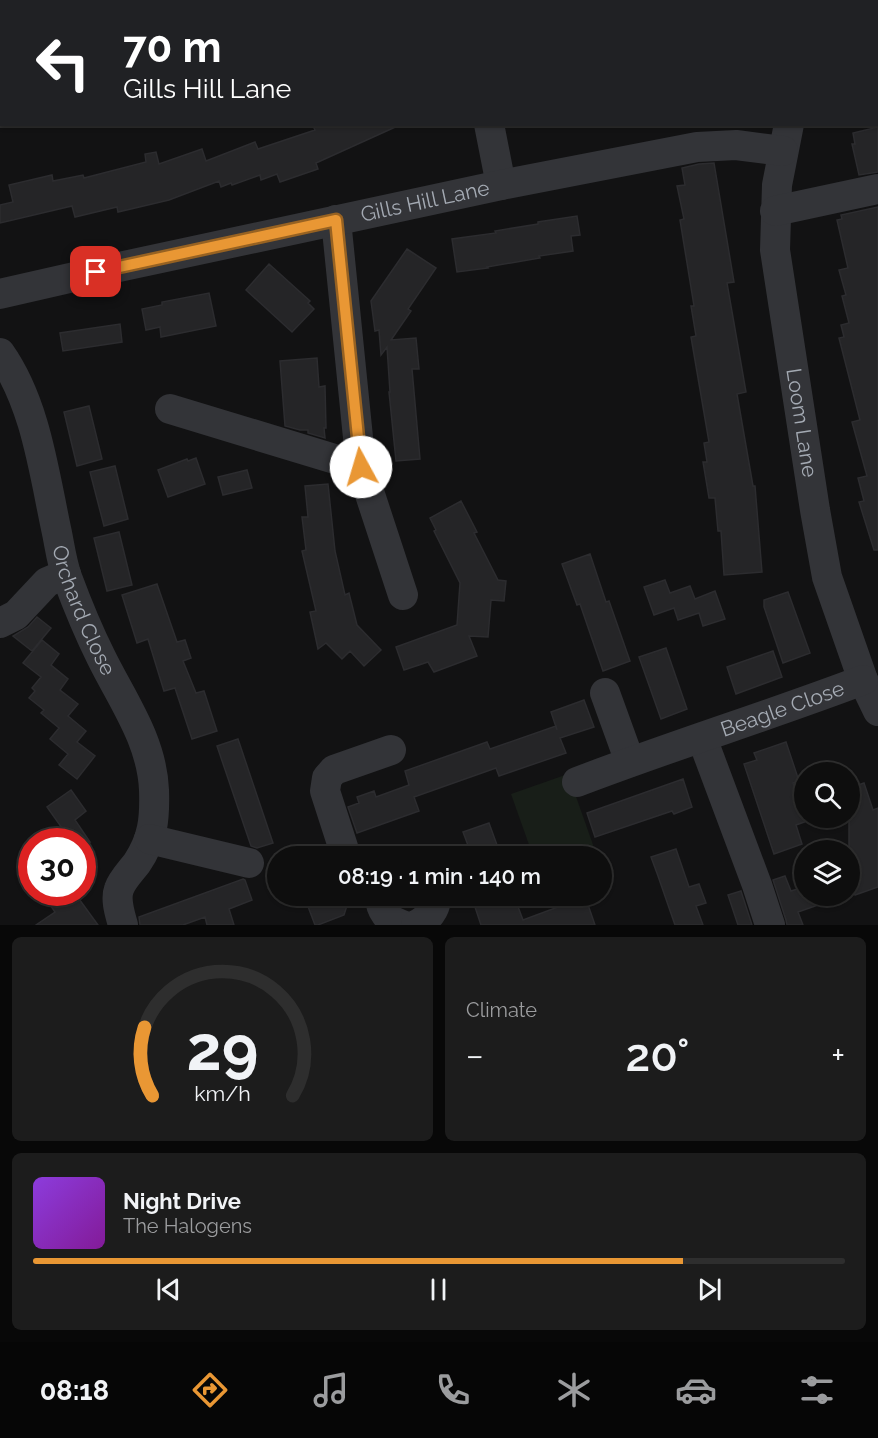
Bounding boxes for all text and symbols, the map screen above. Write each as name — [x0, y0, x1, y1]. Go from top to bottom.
text: 70 m — [123, 23, 222, 72]
icon: left — [24, 24, 102, 102]
text: Gills Hill Lane — [123, 73, 291, 104]
street label: Gills Hill Lane — [358, 175, 492, 227]
pin — [70, 246, 121, 297]
icon: arrive — [79, 255, 112, 288]
street label: Loom Lane — [781, 366, 823, 479]
position arrow — [329, 435, 393, 499]
street label: Orchard Close — [47, 543, 121, 679]
street label: Beagle Close — [717, 675, 847, 742]
map controls — [794, 762, 860, 906]
button: search — [794, 762, 860, 828]
speed limit sign: 30 — [18, 828, 96, 906]
button: layers — [794, 840, 860, 906]
text: 08:19 · 1 min · 140 m — [338, 863, 541, 889]
text: Climate — [466, 998, 537, 1022]
text: 29 — [187, 1011, 258, 1085]
text: 20° — [626, 1029, 690, 1082]
text: − — [466, 1036, 484, 1075]
text: + — [831, 1036, 845, 1075]
text: km/h — [194, 1081, 251, 1106]
text: Night Drive — [123, 1188, 241, 1214]
text: The Halogens — [123, 1214, 252, 1238]
icon: previous — [152, 1273, 185, 1306]
icon: pause — [422, 1273, 455, 1306]
icon: next — [693, 1273, 726, 1306]
icon: directions — [189, 1369, 231, 1411]
icon: music — [310, 1369, 352, 1411]
icon: phone — [432, 1369, 474, 1411]
icon: climate — [553, 1369, 595, 1411]
icon: car — [675, 1369, 717, 1411]
icon: filters — [796, 1369, 838, 1411]
text: 08:18 — [40, 1375, 109, 1406]

